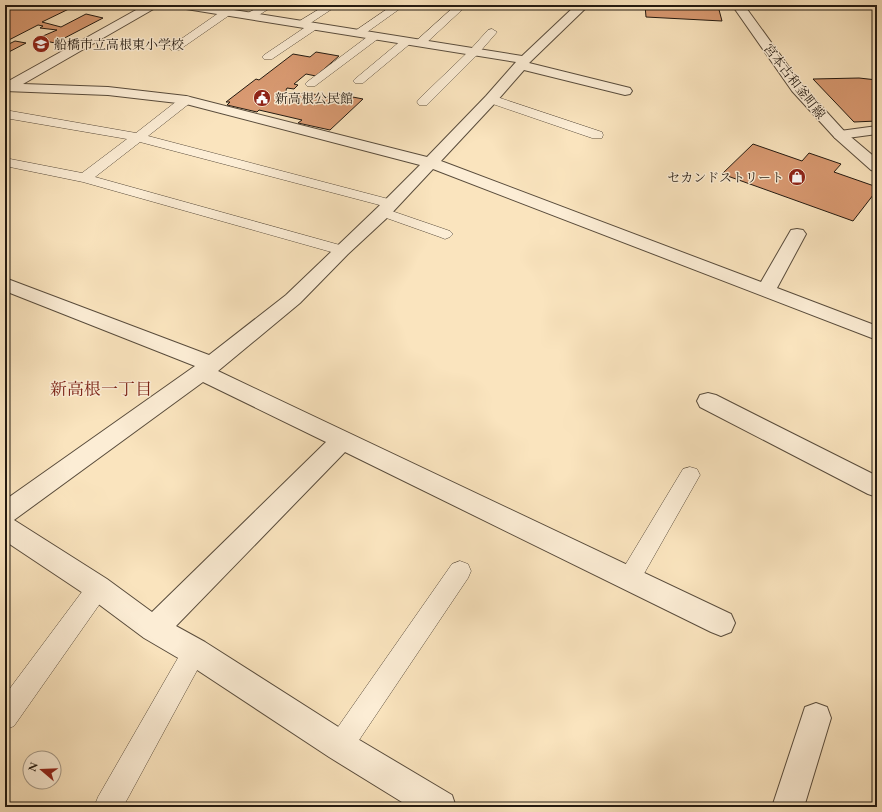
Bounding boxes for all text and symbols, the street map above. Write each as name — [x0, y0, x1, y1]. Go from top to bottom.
school or university icon: 船橋市立高根東小学校 — [31, 34, 51, 54]
place label: 船橋市立高根東小学校 — [54, 36, 184, 53]
street label: 宮本古和釜町線 — [760, 40, 829, 122]
public building icon: 新高根公民館 — [252, 88, 272, 108]
place label: 新高根公民館 — [275, 90, 353, 107]
shop icon: セカンドストリート — [787, 167, 807, 187]
place label: セカンドストリート — [667, 169, 784, 186]
district label: 新高根一丁目 — [50, 378, 152, 400]
north arrow — [22, 750, 62, 790]
text: N — [24, 760, 41, 773]

